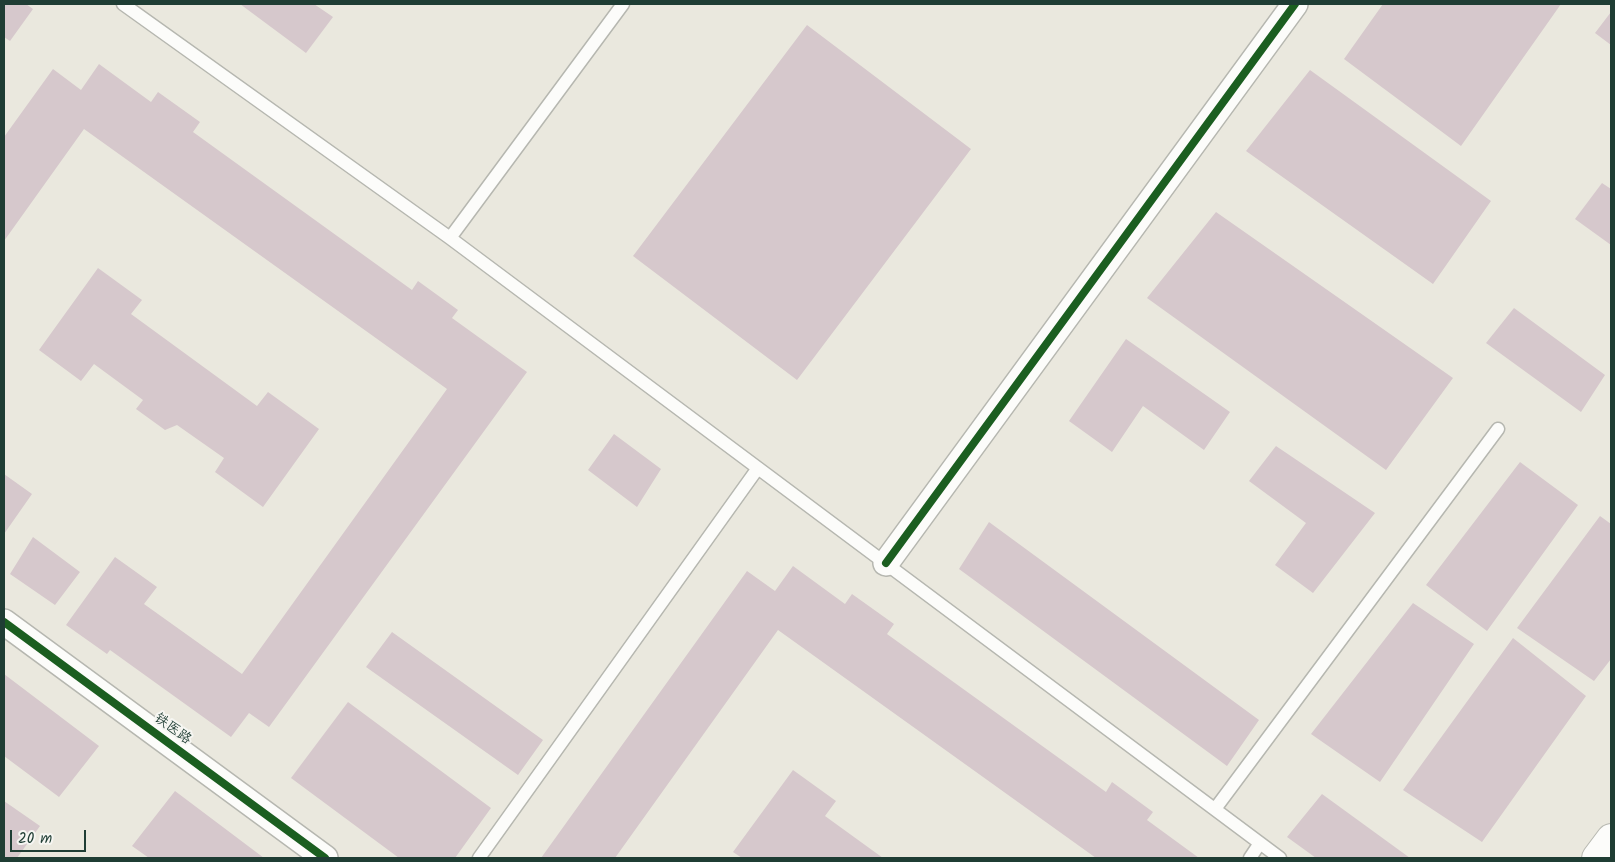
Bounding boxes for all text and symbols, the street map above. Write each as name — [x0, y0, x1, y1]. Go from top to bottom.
street label: 铁医路 — [150, 711, 194, 749]
scale bar — [12, 820, 89, 852]
text: 20 m — [18, 827, 52, 851]

